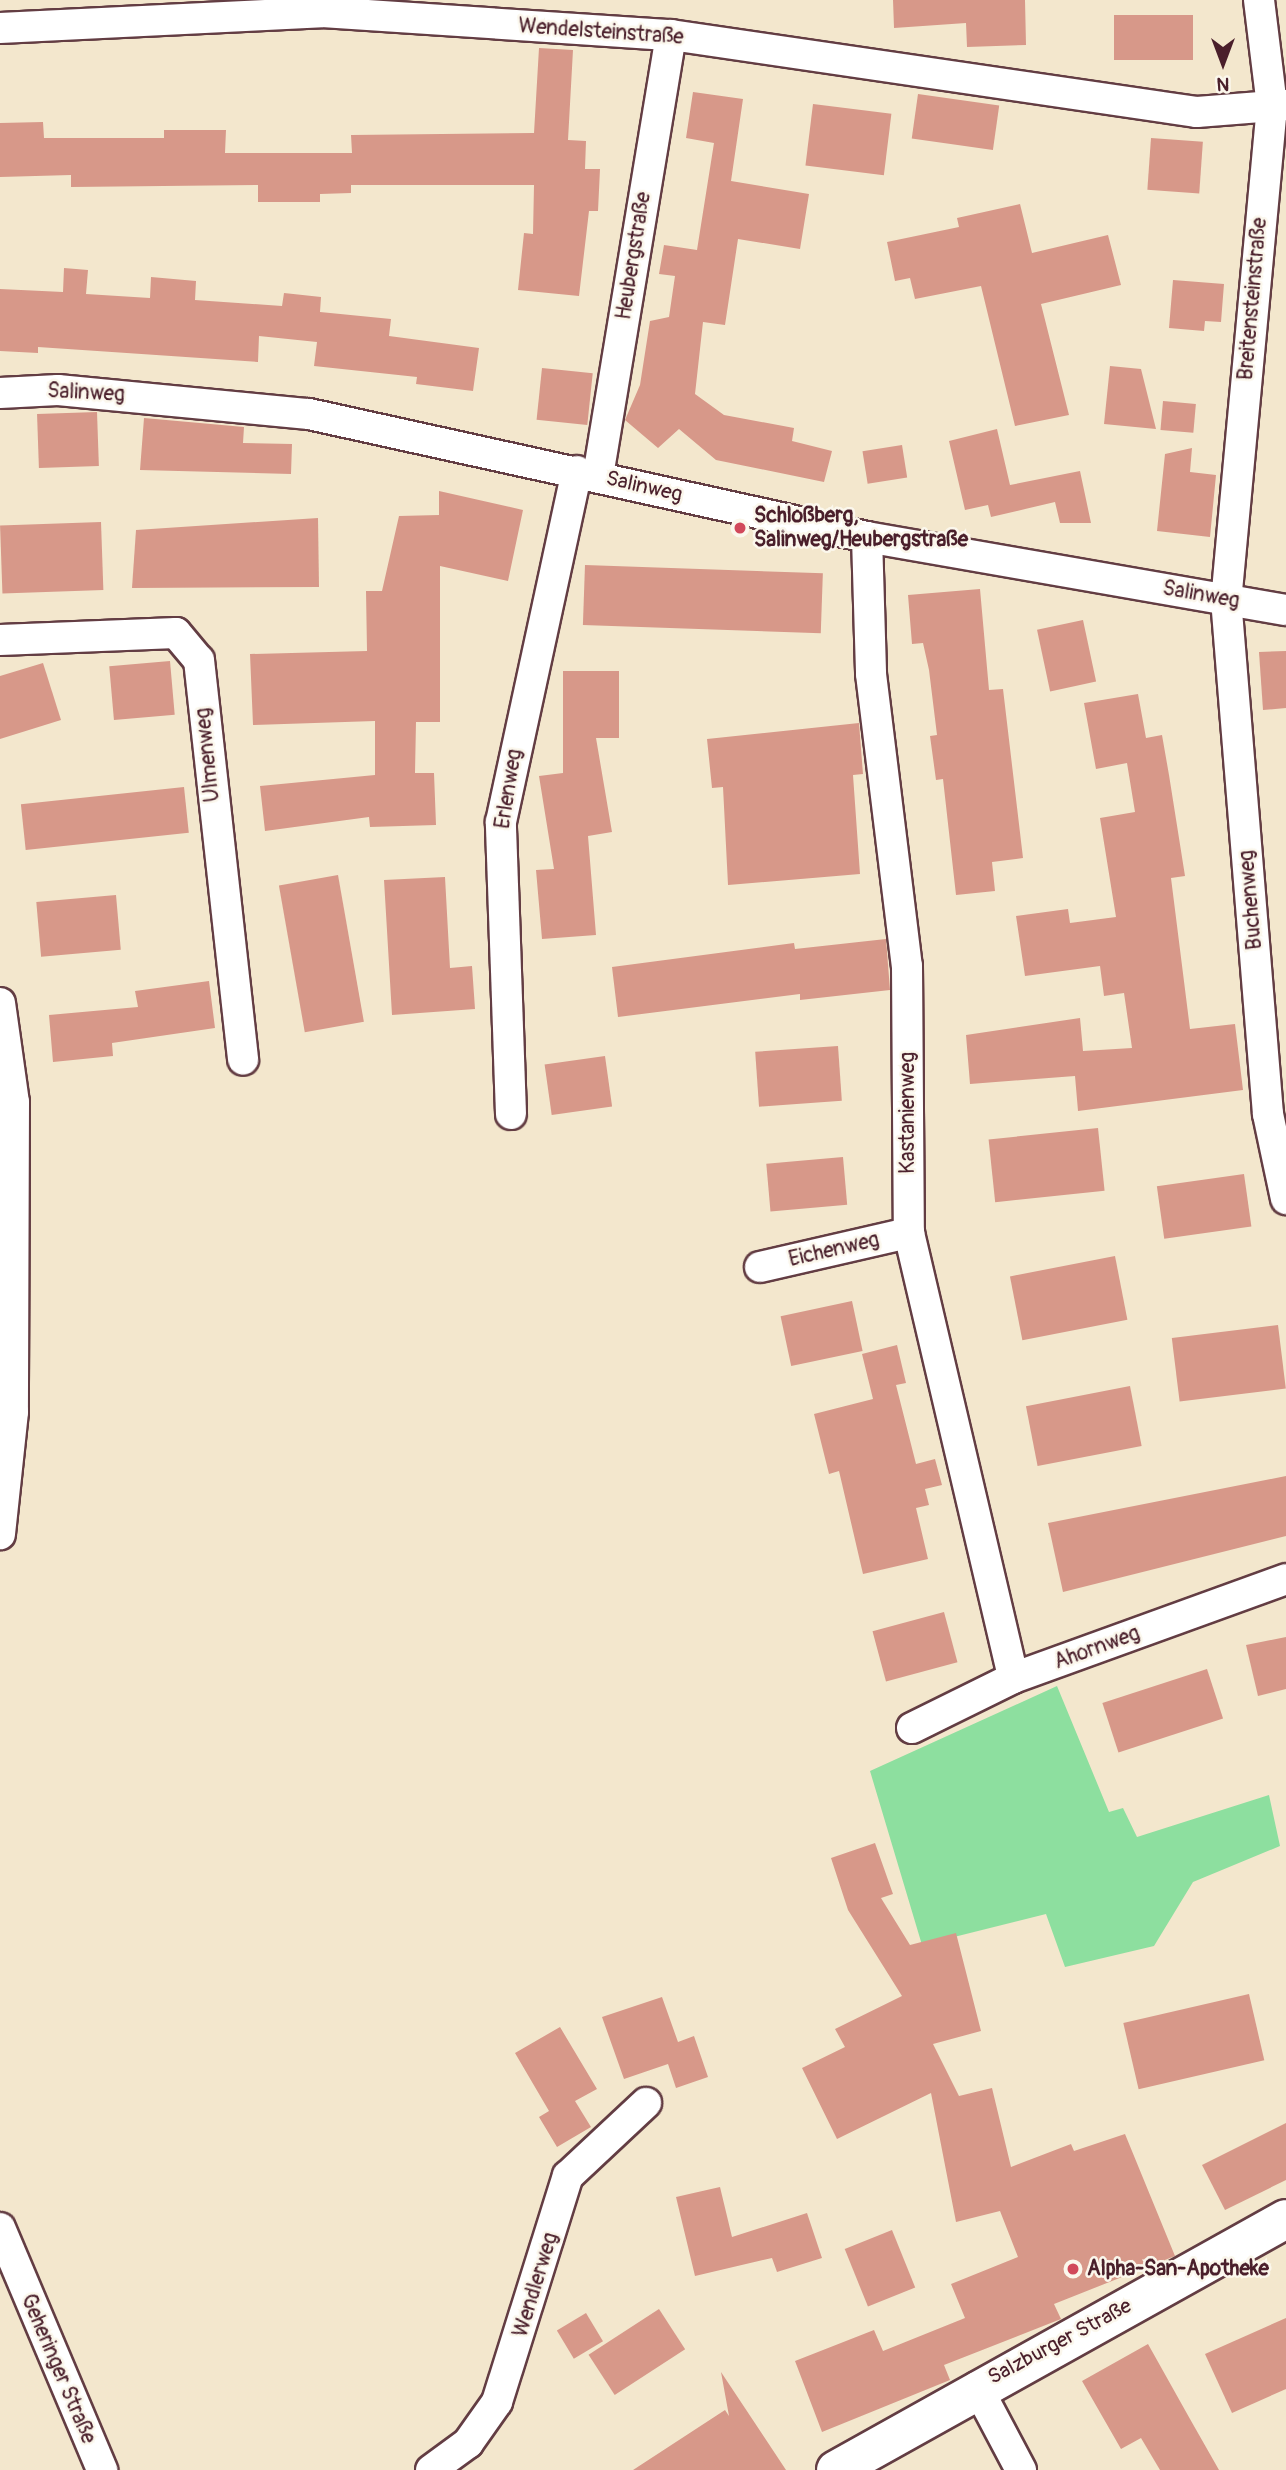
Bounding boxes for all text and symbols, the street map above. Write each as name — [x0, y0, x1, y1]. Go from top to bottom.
street label: Wendelsteinstraße — [517, 14, 685, 50]
north arrow — [1188, 28, 1258, 98]
text: N — [1217, 72, 1229, 96]
street label: Heubergstraße — [611, 190, 657, 322]
street label: Breitensteinstraße — [1233, 217, 1273, 381]
street label: Salinweg — [47, 378, 125, 408]
street label: Salinweg — [603, 466, 685, 508]
place label: Schloßberg, Salinweg/Heubergstraße — [754, 503, 968, 553]
marker: Schloßberg, Salinweg/Heubergstraße — [732, 520, 748, 536]
street label: Salinweg — [1161, 576, 1241, 614]
street label: Ulmenweg — [191, 707, 225, 803]
street label: Erlenweg — [490, 747, 528, 831]
street label: Buchenweg — [1234, 849, 1268, 951]
street label: Kastanienweg — [895, 1052, 921, 1174]
street label: Eichenweg — [786, 1227, 882, 1273]
street label: Ahornweg — [1051, 1621, 1143, 1675]
street label: Wendlerweg — [508, 2230, 564, 2340]
place label: Alpha-San-Apotheke — [1087, 2256, 1269, 2282]
marker: Alpha-San-Apotheke — [1065, 2261, 1081, 2277]
street label: Geheringer Straße — [15, 2290, 101, 2448]
street label: Salzburger Straße — [984, 2294, 1136, 2390]

